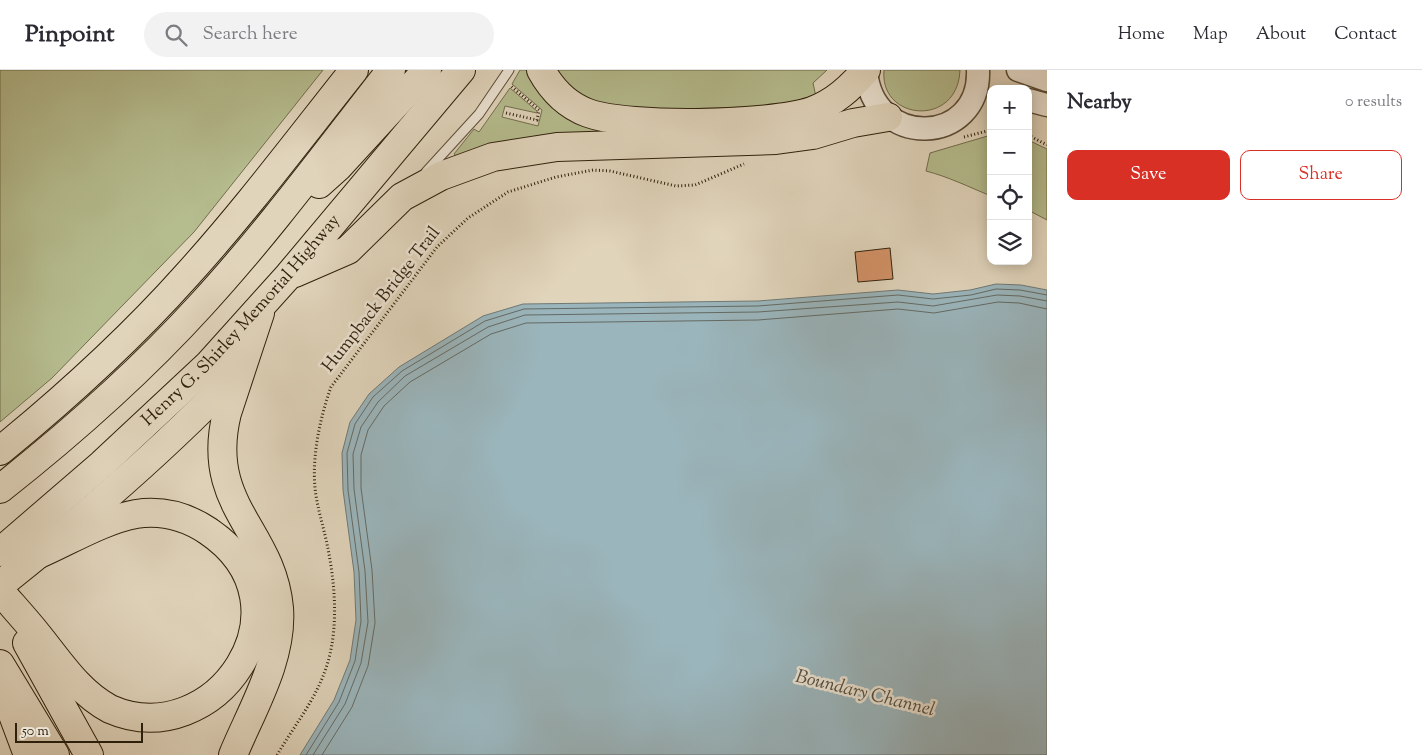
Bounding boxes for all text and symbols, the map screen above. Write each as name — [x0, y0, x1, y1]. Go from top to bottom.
search box — [144, 12, 494, 57]
text: Pinpoint — [25, 18, 114, 52]
icon: search — [162, 21, 190, 49]
text: Search here — [202, 21, 298, 48]
text: Home — [1118, 22, 1165, 48]
text: Map — [1193, 22, 1228, 48]
text: About — [1256, 22, 1306, 48]
text: Contact — [1334, 22, 1397, 48]
map controls — [987, 85, 1032, 265]
button: + — [987, 85, 1032, 130]
text: Nearby — [1067, 88, 1132, 118]
text: 0 results — [1345, 91, 1402, 114]
button: − — [987, 130, 1032, 175]
button: Save — [1067, 150, 1230, 200]
button: Share — [1240, 150, 1402, 200]
button: locate — [987, 175, 1032, 220]
street label: Henry G. Shirley Memorial Highway — [137, 209, 347, 433]
button: layers — [987, 220, 1032, 265]
street label: Humpback Bridge Trail — [317, 221, 447, 379]
water label: Boundary Channel — [793, 664, 937, 724]
scale bar — [15, 720, 142, 743]
text: 50 m — [22, 722, 49, 742]

